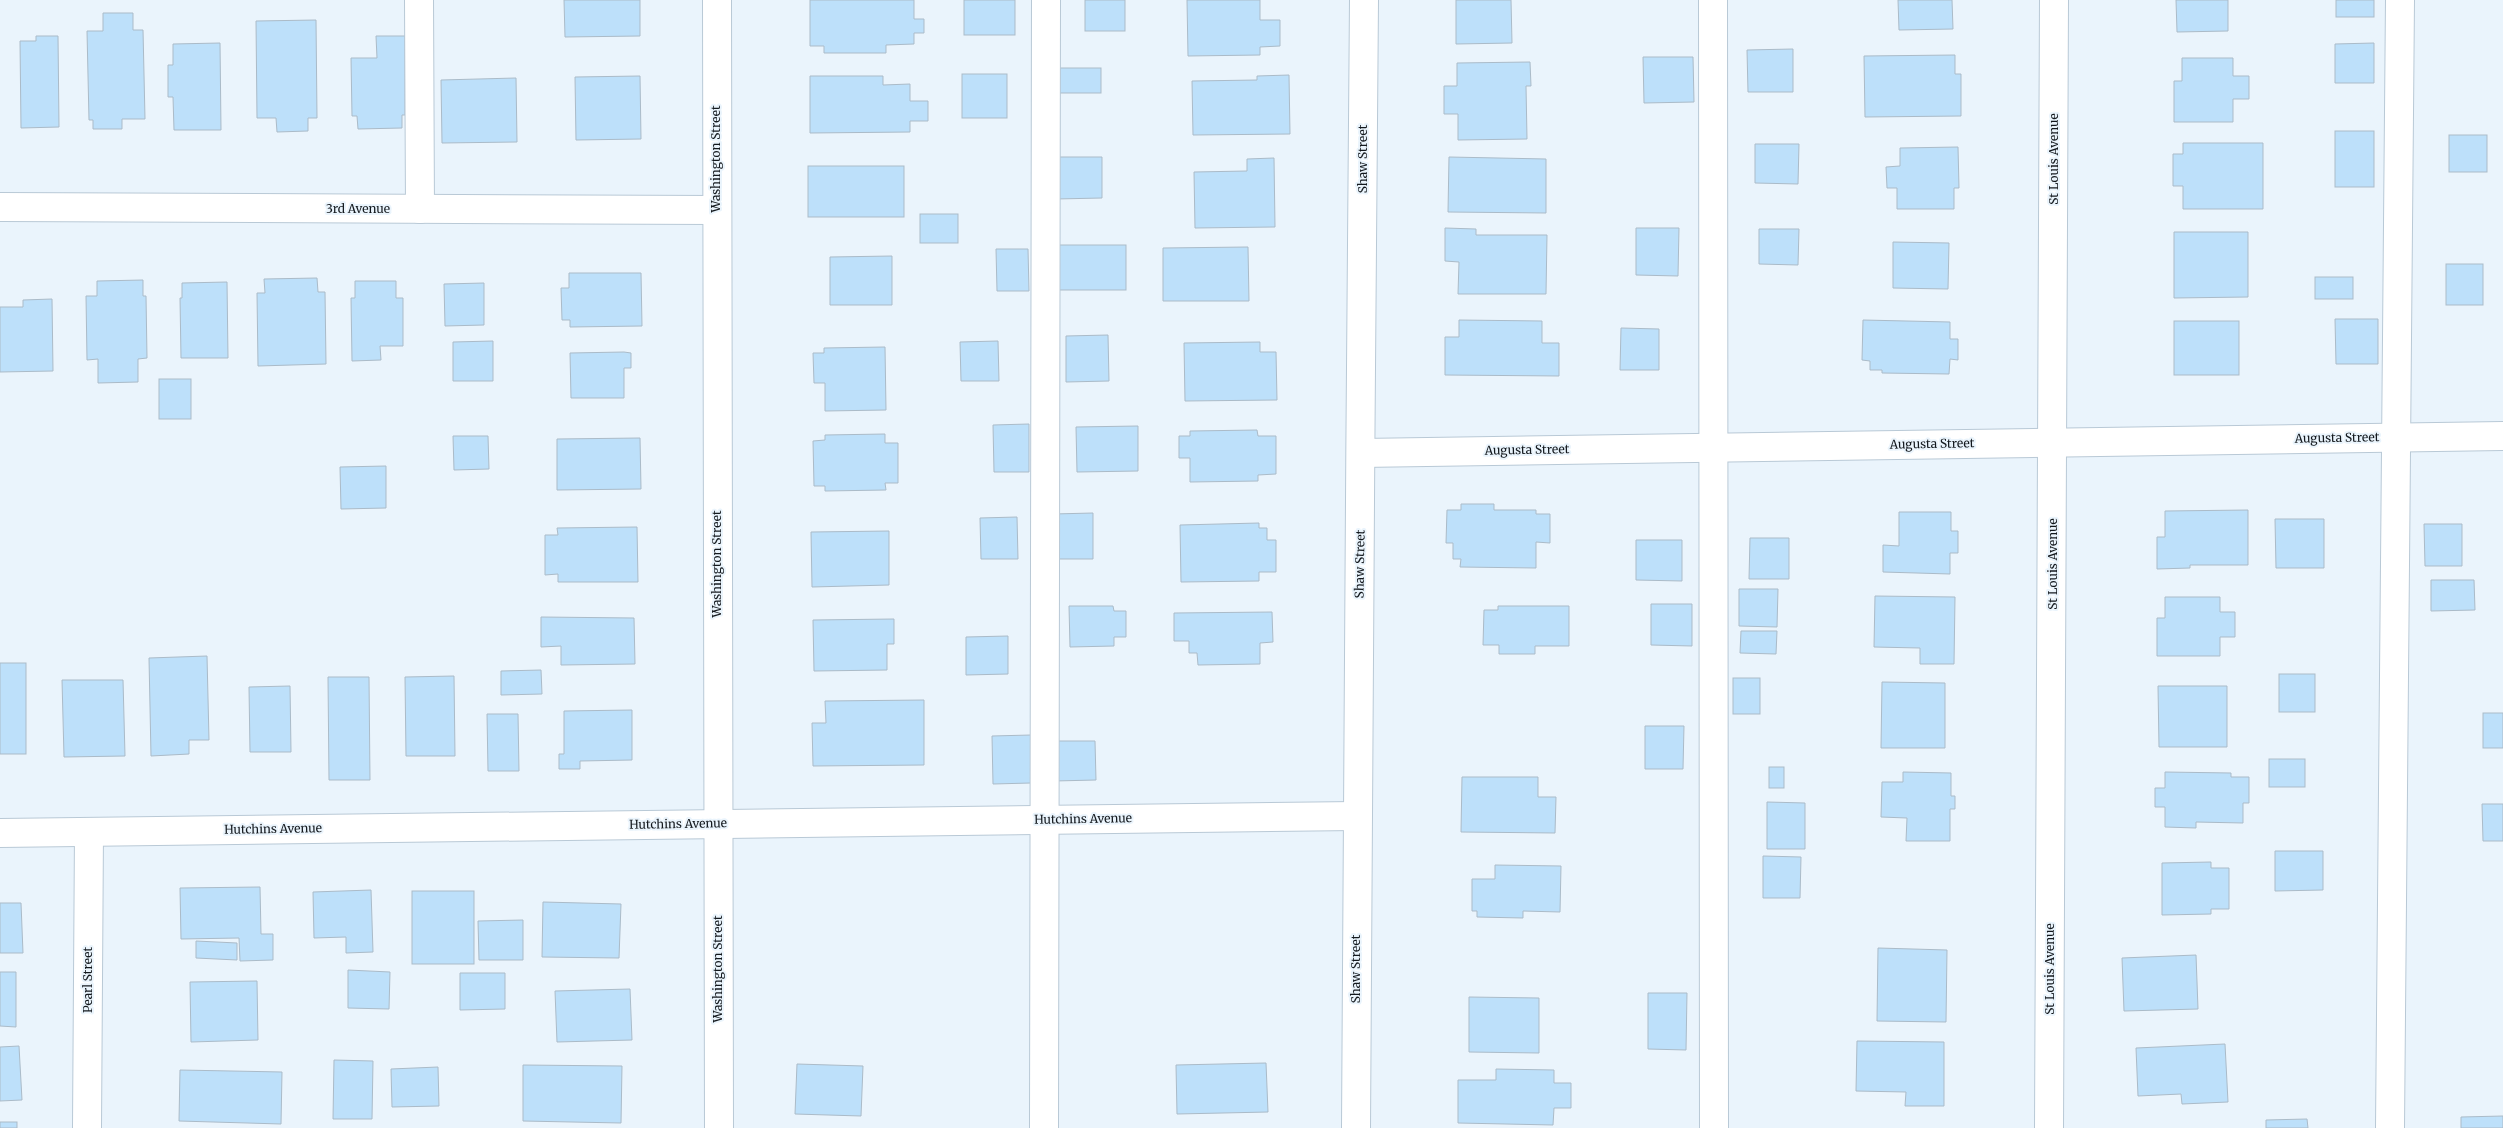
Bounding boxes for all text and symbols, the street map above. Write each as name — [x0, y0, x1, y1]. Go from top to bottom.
street label: Washington Street — [708, 105, 723, 214]
street label: St Louis Avenue — [2046, 113, 2061, 205]
street label: Shaw Street — [1355, 124, 1370, 193]
street label: 3rd Avenue — [326, 201, 390, 216]
street label: Augusta Street — [2294, 429, 2380, 446]
street label: Augusta Street — [1889, 435, 1975, 452]
street label: Augusta Street — [1484, 441, 1570, 458]
street label: Washington Street — [709, 510, 724, 619]
street label: St Louis Avenue — [2045, 518, 2060, 610]
street label: Shaw Street — [1351, 529, 1368, 598]
street label: Hutchins Avenue — [1034, 810, 1132, 827]
street label: Hutchins Avenue — [629, 815, 727, 832]
street label: Hutchins Avenue — [224, 820, 322, 837]
street label: Washington Street — [710, 915, 725, 1024]
street label: St Louis Avenue — [2042, 923, 2057, 1015]
street label: Shaw Street — [1348, 934, 1363, 1003]
street label: Pearl Street — [80, 947, 95, 1013]

